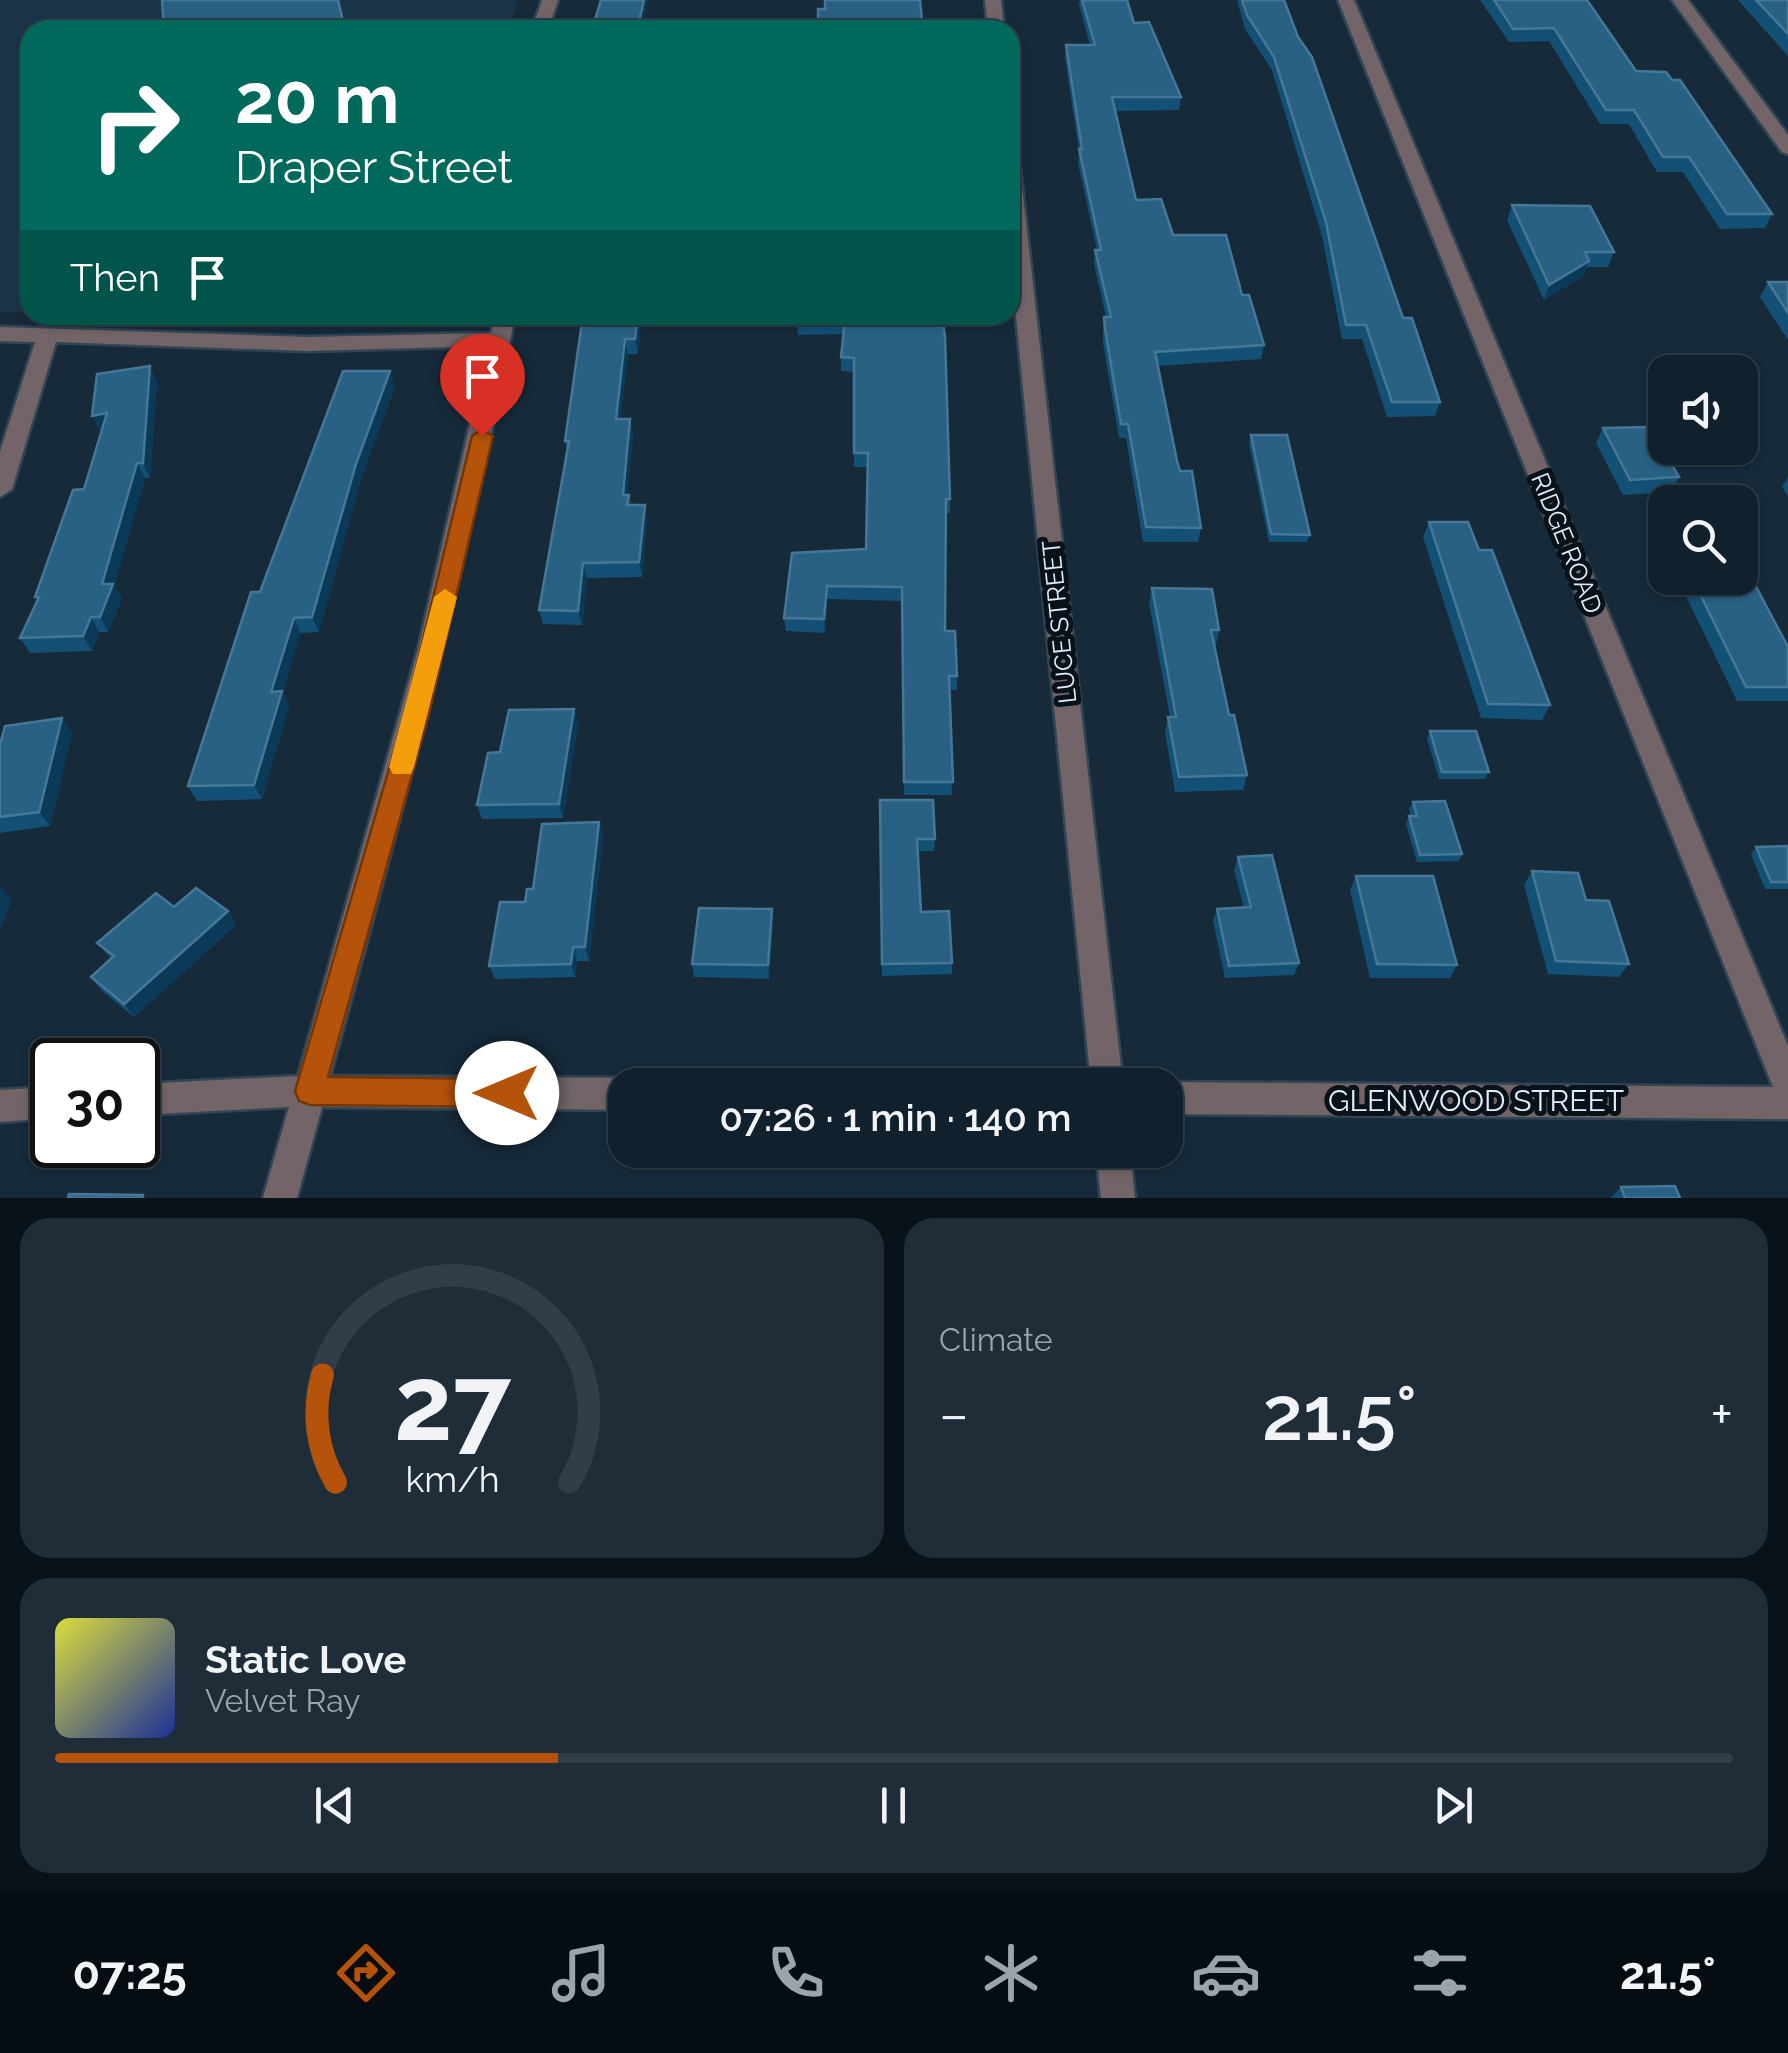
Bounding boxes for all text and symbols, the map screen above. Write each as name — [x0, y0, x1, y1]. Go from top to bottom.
text: 20 m — [235, 57, 399, 139]
icon: right — [70, 60, 200, 190]
text: Draper Street — [235, 141, 513, 194]
icon: arrive — [180, 250, 235, 305]
text: Then — [70, 255, 160, 300]
pin — [440, 334, 525, 437]
icon: arrive — [455, 349, 510, 404]
map controls — [1648, 355, 1758, 595]
button: sound — [1648, 355, 1758, 465]
street label: RIDGE ROAD — [1525, 468, 1609, 618]
button: search — [1648, 485, 1758, 595]
street label: LUCE STREET — [1036, 539, 1082, 705]
speed limit sign: 30 — [30, 1038, 160, 1168]
position arrow — [455, 1041, 559, 1145]
street label: GLENWOOD STREET — [1328, 1083, 1624, 1118]
text: 07:26 · 1 min · 140 m — [720, 1095, 1071, 1140]
text: Climate — [939, 1321, 1053, 1358]
text: 27 — [393, 1342, 511, 1464]
text: 21.5° — [1262, 1369, 1417, 1458]
text: − — [939, 1382, 969, 1447]
text: + — [1710, 1382, 1733, 1447]
text: km/h — [405, 1458, 499, 1500]
text: Static Love — [205, 1637, 406, 1682]
text: Velvet Ray — [205, 1682, 360, 1719]
icon: previous — [307, 1778, 362, 1833]
icon: pause — [866, 1778, 921, 1833]
icon: next — [1426, 1778, 1481, 1833]
icon: directions — [331, 1938, 401, 2008]
icon: music — [546, 1938, 616, 2008]
icon: phone — [761, 1938, 831, 2008]
icon: climate — [976, 1938, 1046, 2008]
icon: car — [1191, 1938, 1261, 2008]
icon: filters — [1405, 1938, 1475, 2008]
text: 07:25 — [72, 1947, 187, 2000]
text: 21.5° — [1620, 1947, 1716, 2000]

